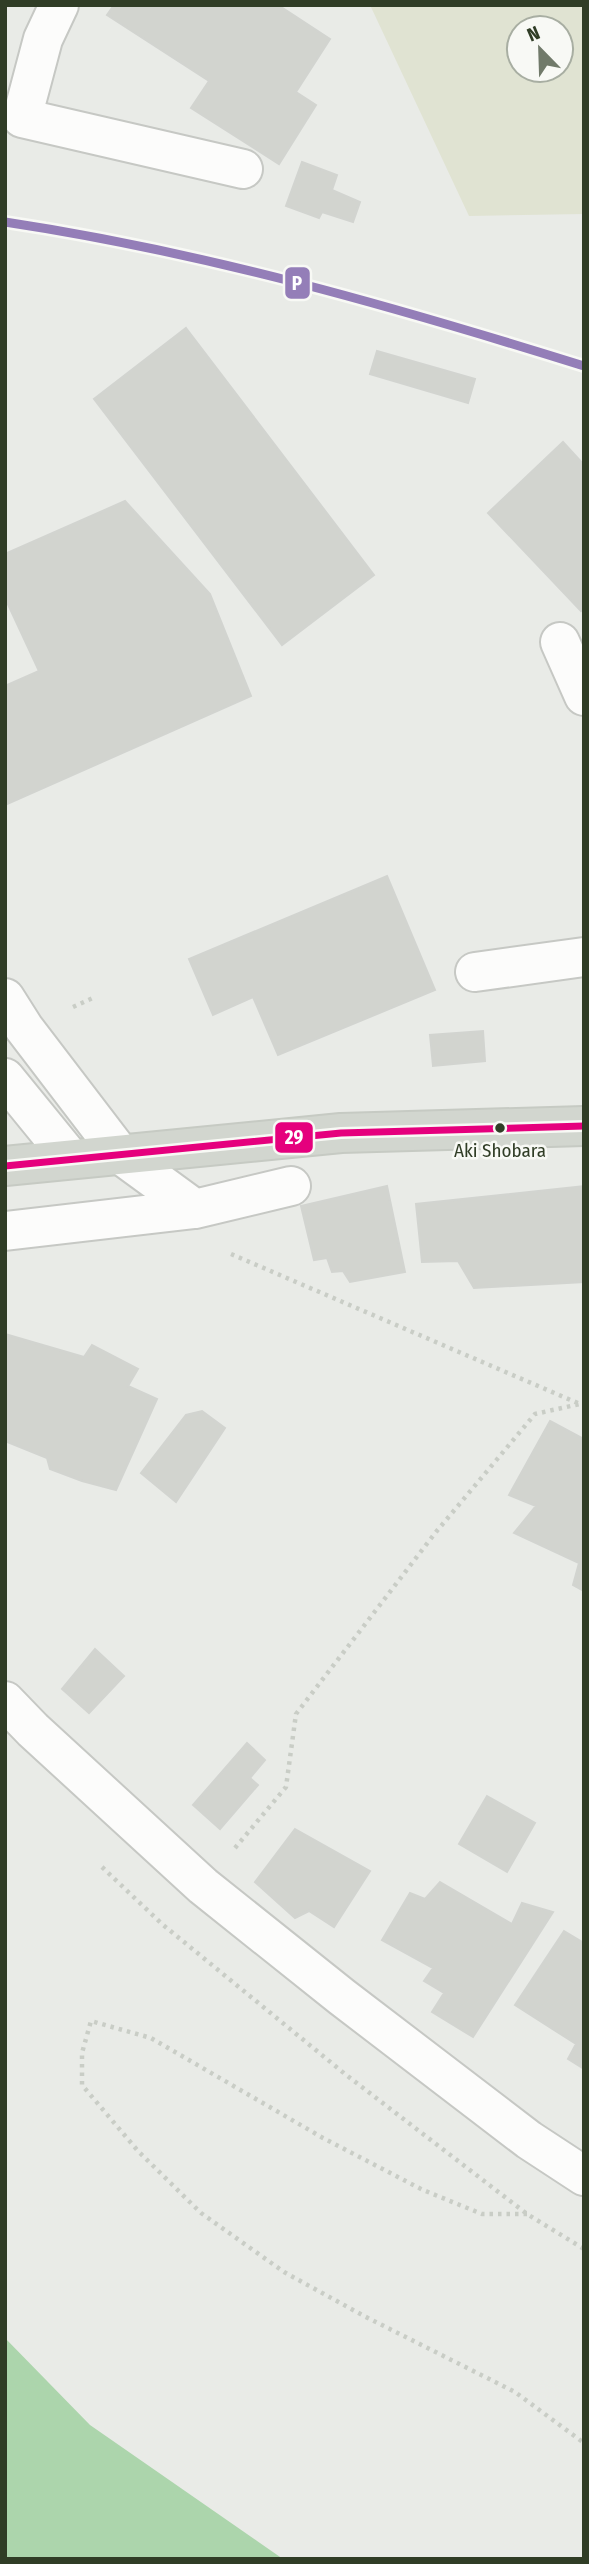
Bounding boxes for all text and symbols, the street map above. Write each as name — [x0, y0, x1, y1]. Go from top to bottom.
north arrow — [505, 14, 575, 84]
text: N — [524, 21, 543, 47]
line badge: P — [284, 266, 311, 300]
text: P — [292, 272, 303, 295]
line badge: 29 — [274, 1121, 314, 1154]
marker: Aki Shobara — [493, 1121, 507, 1135]
text: 29 — [284, 1126, 303, 1149]
place label: Aki Shobara — [454, 1139, 546, 1162]

